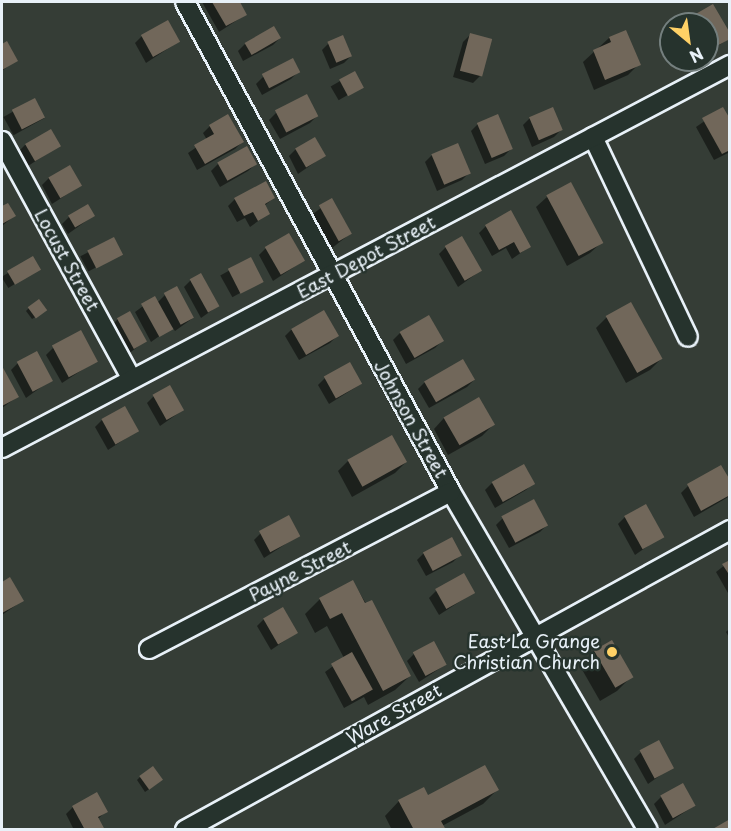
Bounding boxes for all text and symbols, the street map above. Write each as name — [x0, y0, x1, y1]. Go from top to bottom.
north arrow — [659, 12, 719, 72]
text: N — [685, 42, 708, 70]
street label: Locust Street — [30, 205, 104, 315]
street label: East Depot Street — [292, 211, 440, 303]
street label: Johnson Street — [370, 357, 452, 481]
street label: Payne Street — [245, 536, 355, 606]
place label: East La Grange Christian Church — [453, 631, 600, 674]
marker: East La Grange Christian Church — [605, 645, 619, 659]
street label: Ware Street — [343, 679, 445, 749]

